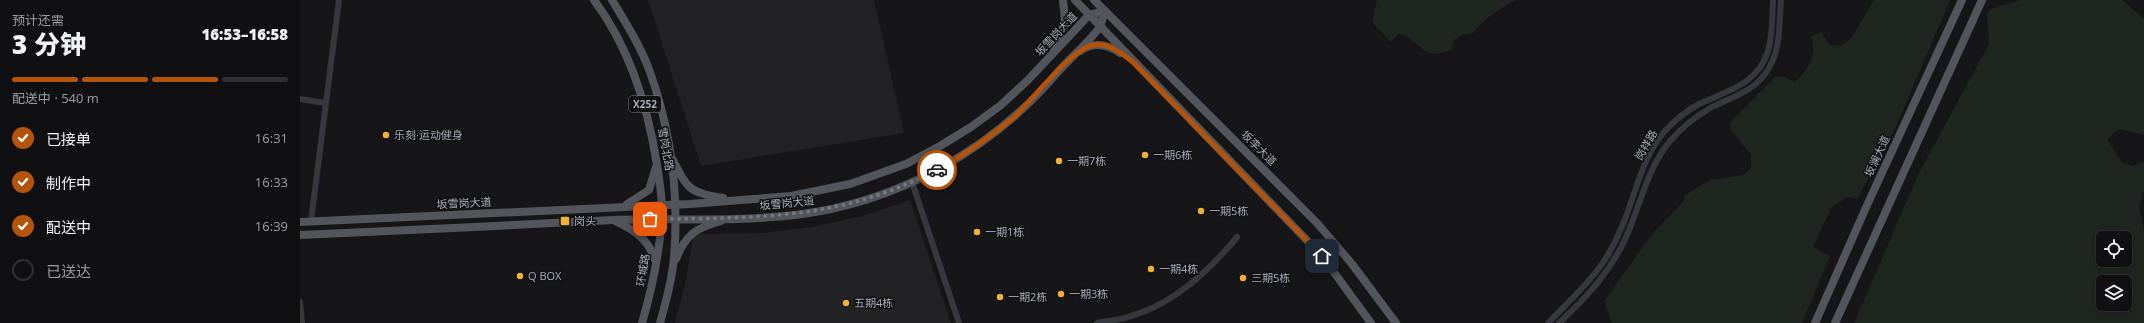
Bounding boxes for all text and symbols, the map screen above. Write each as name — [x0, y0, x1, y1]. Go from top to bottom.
street label: 坂雪岗大道 — [1031, 8, 1080, 59]
text: 预计还需 — [12, 11, 64, 29]
text: 16:53–16:58 — [202, 24, 288, 44]
text: 3 分钟 — [12, 26, 86, 62]
text: 配送中 · 540 m — [12, 89, 99, 107]
road number: X252 — [629, 96, 661, 112]
street label: 雪岗北路 — [655, 126, 678, 172]
icon: check — [12, 127, 34, 149]
place label: 乐刻·运动健身 — [394, 127, 463, 142]
street label: 坂李大道 — [1238, 127, 1280, 169]
street label: 岗祥路 — [1631, 127, 1660, 163]
text: 已接单 — [46, 129, 91, 149]
text: 16:31 — [255, 129, 288, 147]
marker: 乐刻·运动健身 — [381, 130, 391, 140]
street label: 坂澜大道 — [1860, 133, 1893, 179]
place label: 一期6栋 — [1153, 147, 1192, 162]
courier — [917, 150, 957, 190]
marker: 一期6栋 — [1140, 150, 1150, 160]
place label: 一期7栋 — [1067, 153, 1106, 168]
marker: 一期7栋 — [1054, 156, 1064, 166]
icon: car — [926, 159, 948, 181]
icon: check — [12, 171, 34, 193]
text: 制作中 — [46, 173, 91, 193]
text: 16:33 — [255, 173, 288, 191]
street label: 坂雪岗大道 — [759, 192, 815, 213]
street label: 坂雪岗大道 — [436, 194, 492, 211]
pin — [633, 202, 667, 236]
place label: 一期5栋 — [1209, 203, 1248, 218]
marker: 一期5栋 — [1196, 206, 1206, 216]
icon: bag — [639, 208, 661, 230]
place label: 岗头 — [574, 213, 596, 228]
icon: check — [12, 215, 34, 237]
marker: 岗头 — [559, 215, 571, 227]
text: 配送中 — [46, 217, 91, 237]
text: 16:39 — [255, 217, 288, 235]
place label: 一期1栋 — [985, 224, 1024, 239]
marker: 一期1栋 — [972, 227, 982, 237]
map controls — [2096, 231, 2132, 311]
button: locate — [2096, 231, 2132, 267]
pin — [1305, 239, 1339, 273]
icon: home — [1311, 245, 1333, 267]
street label: 环城路 — [633, 252, 652, 287]
text: 已送达 — [46, 261, 91, 281]
place label: 一期4栋 — [1159, 261, 1198, 276]
marker: 一期4栋 — [1146, 264, 1156, 274]
place label: Q BOX — [528, 268, 562, 283]
place label: 三期5栋 — [1251, 270, 1290, 285]
marker: Q BOX — [515, 271, 525, 281]
marker: 三期5栋 — [1238, 273, 1248, 283]
button: layers — [2096, 275, 2132, 311]
place label: 一期3栋 — [1069, 286, 1108, 301]
place label: 一期2栋 — [1008, 289, 1047, 304]
marker: 一期3栋 — [1056, 289, 1066, 299]
marker: 一期2栋 — [995, 292, 1005, 302]
place label: 五期4栋 — [854, 295, 893, 310]
marker: 五期4栋 — [841, 298, 851, 308]

